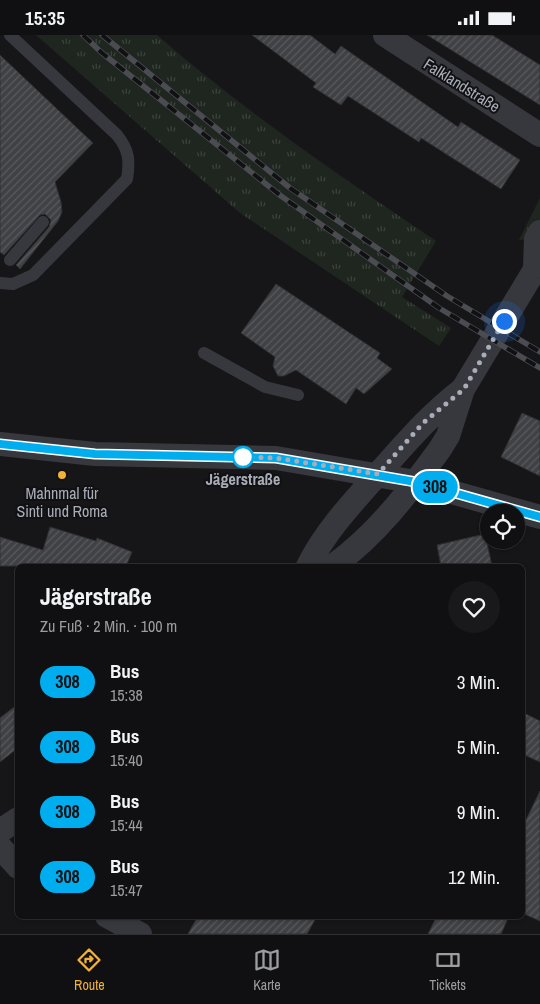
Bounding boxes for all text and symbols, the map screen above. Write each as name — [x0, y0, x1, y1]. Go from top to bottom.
text: 15:35 — [25, 5, 65, 31]
street label: Falklandstraße — [420, 53, 504, 117]
your location — [492, 309, 517, 334]
marker: Jägerstraße — [232, 446, 254, 468]
place label: Jägerstraße — [206, 468, 280, 490]
marker: Mahnmal für Sinti und Roma — [56, 469, 68, 481]
line badge: 308 — [406, 471, 464, 503]
text: 308 — [423, 474, 447, 499]
place label: Mahnmal für Sinti und Roma — [16, 482, 108, 522]
map controls — [480, 504, 525, 549]
button: locate — [480, 504, 525, 549]
text: Jägerstraße — [40, 580, 152, 612]
button: heart — [448, 581, 500, 633]
text: Zu Fuß · 2 Min. · 100 m — [40, 615, 177, 637]
text: Bus — [110, 658, 139, 684]
text: 308 — [55, 669, 80, 694]
text: 3 Min. — [457, 669, 500, 695]
text: 15:38 — [110, 684, 143, 706]
text: Bus — [110, 723, 139, 749]
text: 308 — [55, 734, 80, 759]
text: 5 Min. — [457, 734, 500, 760]
text: 15:40 — [110, 749, 143, 771]
text: Bus — [110, 788, 139, 814]
text: 308 — [55, 799, 80, 824]
text: 9 Min. — [457, 799, 500, 825]
text: 15:44 — [110, 814, 143, 836]
text: Bus — [110, 853, 139, 879]
text: 308 — [55, 864, 80, 889]
text: 12 Min. — [448, 864, 500, 890]
text: 15:47 — [110, 879, 143, 901]
tab: Route — [74, 946, 105, 994]
tab: Karte — [253, 946, 281, 994]
tab: Tickets — [429, 946, 466, 994]

